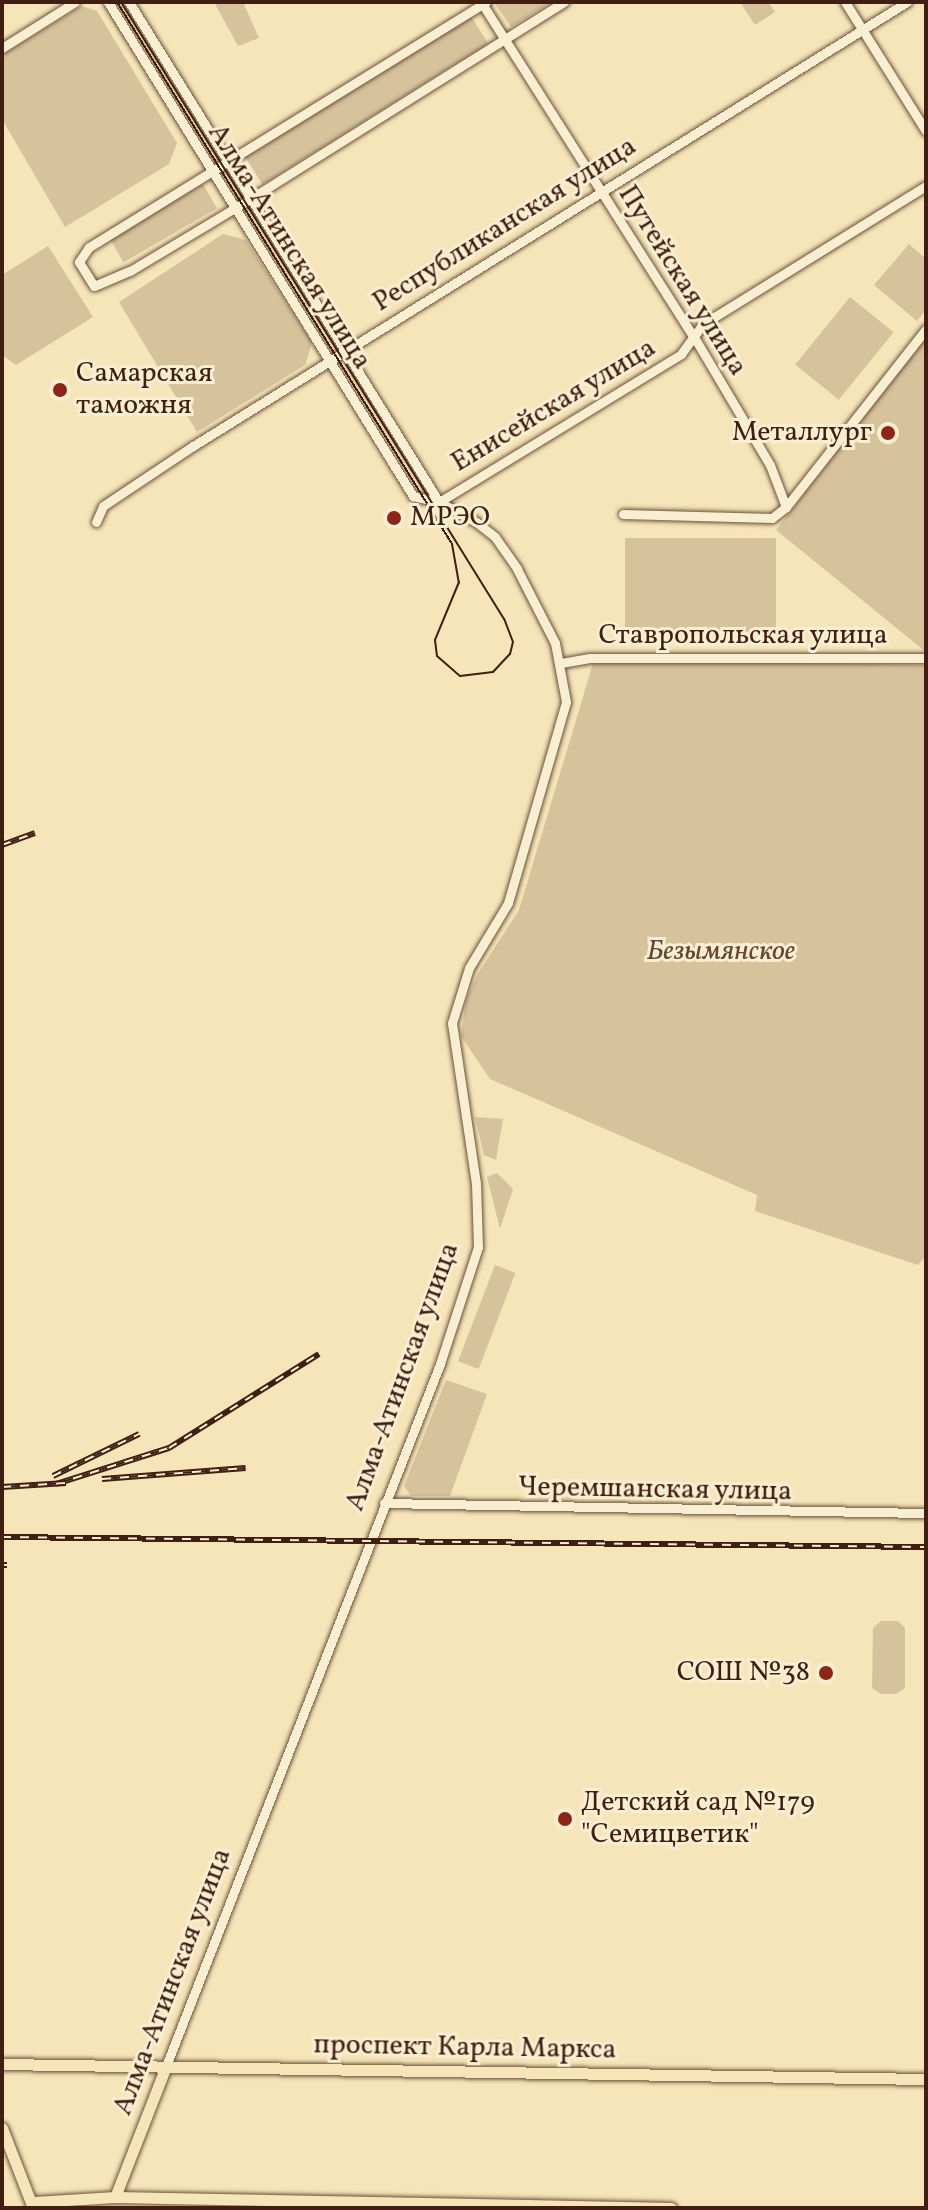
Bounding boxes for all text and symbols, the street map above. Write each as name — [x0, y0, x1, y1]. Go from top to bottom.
street label: Алма-Атинская улица — [200, 118, 378, 376]
street label: Республиканская улица — [367, 130, 643, 320]
street label: Путейская улица — [610, 179, 754, 383]
street label: Енисейская улица — [445, 332, 663, 480]
place label: Самарская таможня — [76, 357, 213, 423]
marker: Самарская таможня — [51, 381, 69, 399]
place label: Металлург — [732, 416, 872, 450]
marker: Металлург — [879, 424, 897, 442]
place label: МРЭО — [410, 501, 490, 535]
marker: МРЭО — [385, 509, 403, 527]
street label: Ставропольская улица — [598, 619, 888, 653]
park label: Безымянское — [647, 935, 795, 969]
street label: Алма-Атинская улица — [339, 1238, 467, 1516]
street label: Черемшанская улица — [517, 1471, 793, 1509]
place label: СОШ №38 — [677, 1656, 810, 1690]
marker: СОШ №38 — [817, 1664, 835, 1682]
place label: Детский сад №179 "Семицветик" — [581, 1786, 815, 1852]
marker: Детский сад №179 "Семицветик" — [556, 1810, 574, 1828]
street label: Алма-Атинская улица — [106, 1843, 240, 2121]
street label: проспект Карла Маркса — [313, 2029, 617, 2067]

